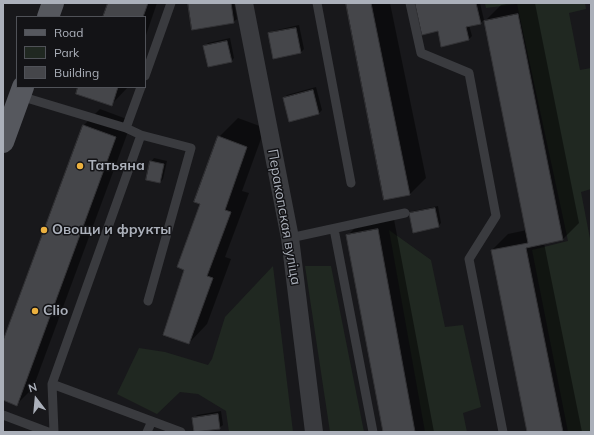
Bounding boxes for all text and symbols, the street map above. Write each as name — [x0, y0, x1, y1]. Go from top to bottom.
legend — [16, 16, 146, 88]
text: Road — [54, 25, 83, 40]
text: Park — [54, 45, 79, 60]
text: Building — [54, 65, 99, 80]
street label: Перакопская вуліца — [264, 148, 304, 286]
place label: Татьяна — [88, 158, 145, 174]
marker: Татьяна — [75, 161, 85, 171]
place label: Овощи и фрукты — [52, 222, 171, 238]
marker: Овощи и фрукты — [39, 225, 49, 235]
place label: Clio — [43, 303, 68, 319]
marker: Clio — [30, 306, 40, 316]
north arrow — [16, 379, 56, 419]
text: N — [27, 380, 39, 395]

